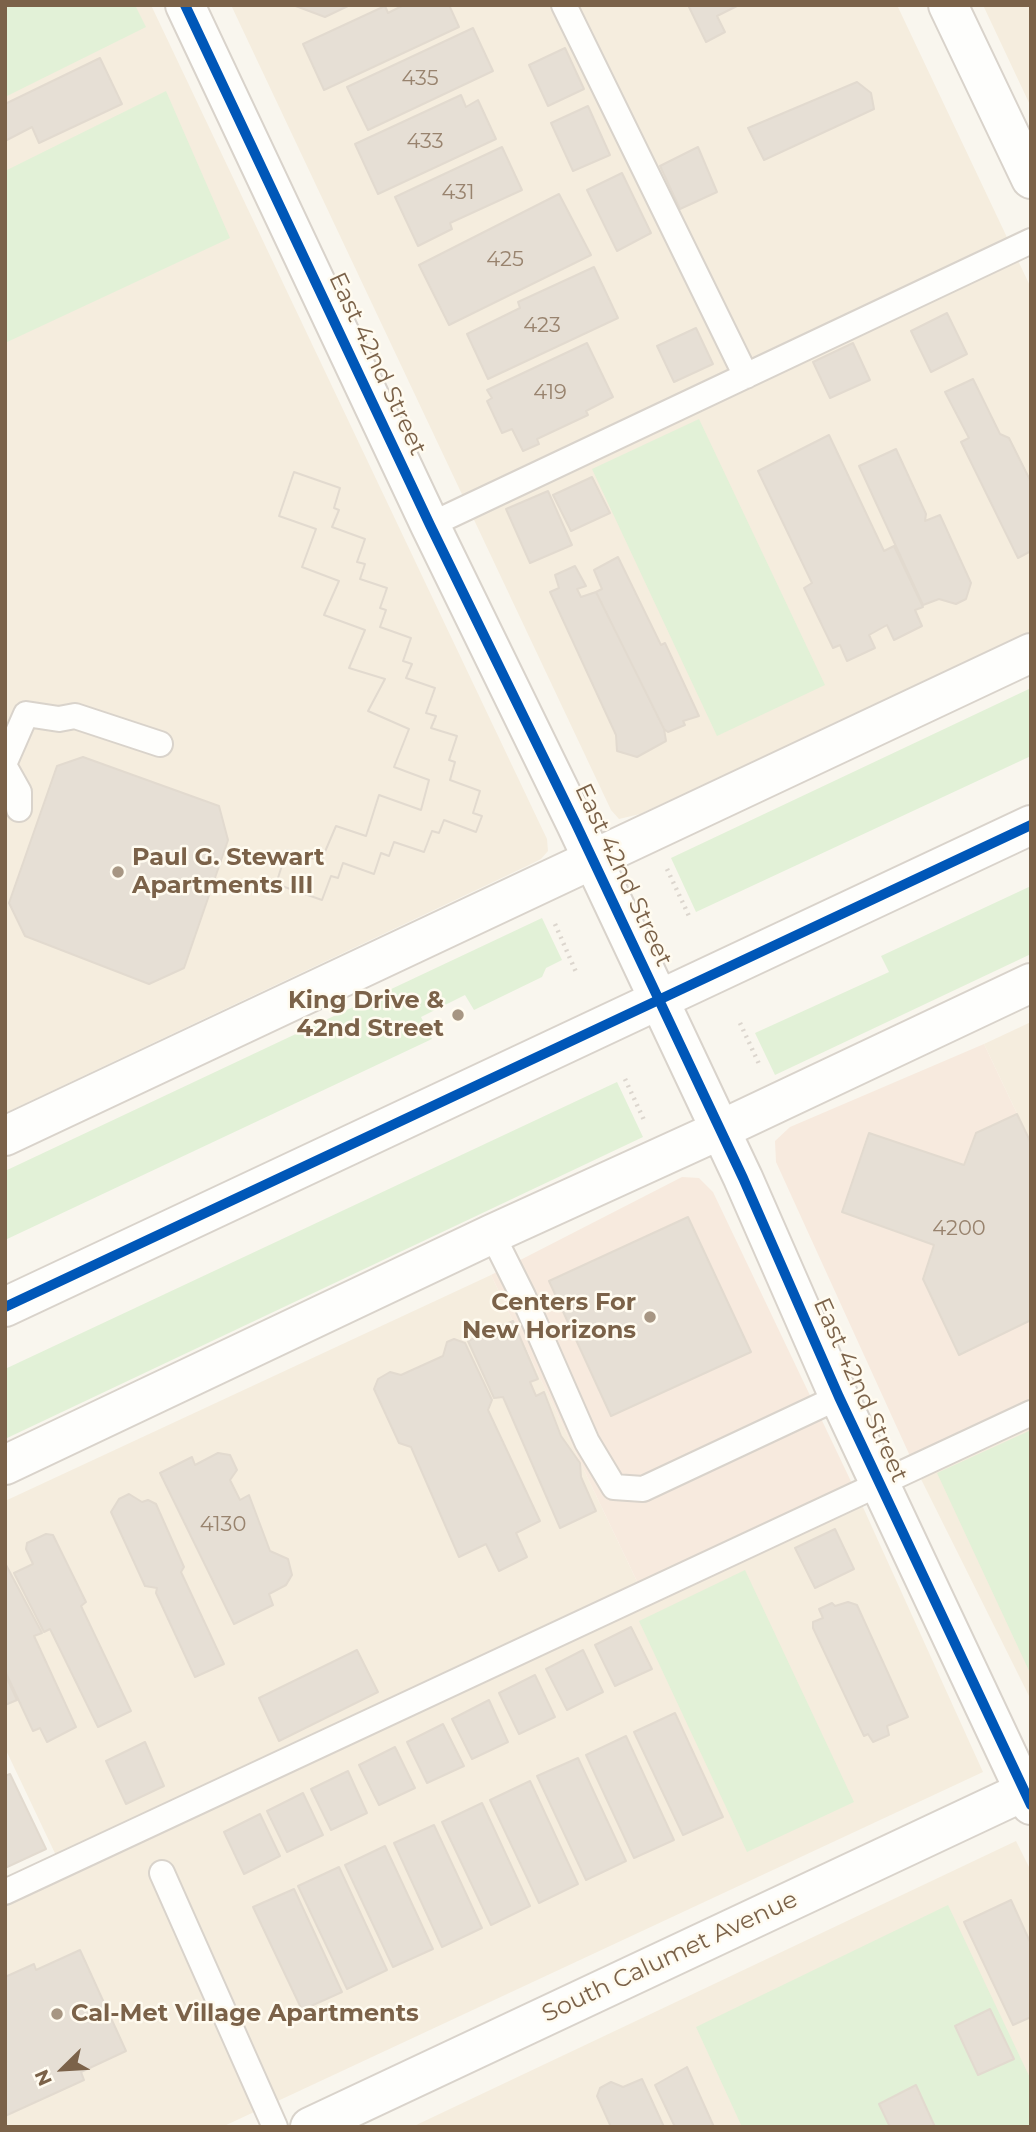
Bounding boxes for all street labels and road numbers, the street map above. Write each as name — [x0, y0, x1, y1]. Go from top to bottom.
street label: East 42nd Street — [322, 268, 432, 460]
street label: East 42nd Street — [568, 779, 678, 971]
street label: East 42nd Street — [806, 1293, 914, 1487]
street label: South Calumet Avenue — [538, 1885, 802, 2029]

